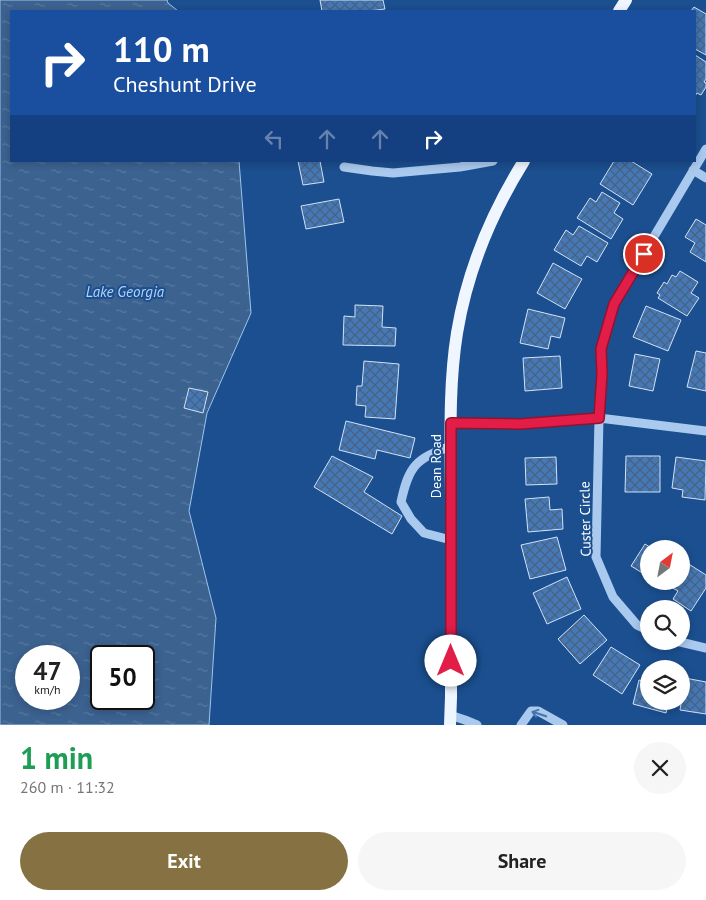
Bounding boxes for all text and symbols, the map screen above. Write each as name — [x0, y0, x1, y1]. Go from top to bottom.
text: 110 m — [113, 26, 210, 72]
icon: right — [30, 30, 95, 95]
text: Cheshunt Drive — [113, 70, 257, 98]
icon: left — [260, 125, 288, 153]
icon: ahead — [313, 125, 341, 153]
icon: ahead — [366, 125, 394, 153]
icon: right — [419, 125, 447, 153]
pin — [623, 233, 665, 275]
icon: arrive — [630, 240, 658, 268]
water label: Lake Georgia — [86, 282, 165, 301]
street label: Dean Road — [427, 434, 445, 498]
street label: Custer Circle — [575, 481, 595, 557]
north arrow — [640, 540, 690, 590]
map controls — [640, 540, 690, 710]
button: search — [640, 600, 690, 650]
position arrow — [424, 634, 476, 686]
speed limit sign: 50 — [90, 645, 155, 710]
text: 47 — [33, 655, 62, 687]
button: layers — [640, 660, 690, 710]
text: km/h — [34, 682, 61, 697]
one-way arrow — [532, 708, 548, 718]
text: 1 min — [20, 738, 93, 777]
button: close — [634, 742, 686, 794]
text: 260 m · 11:32 — [20, 777, 115, 797]
button: Exit — [20, 832, 348, 890]
button: Share — [358, 832, 686, 890]

